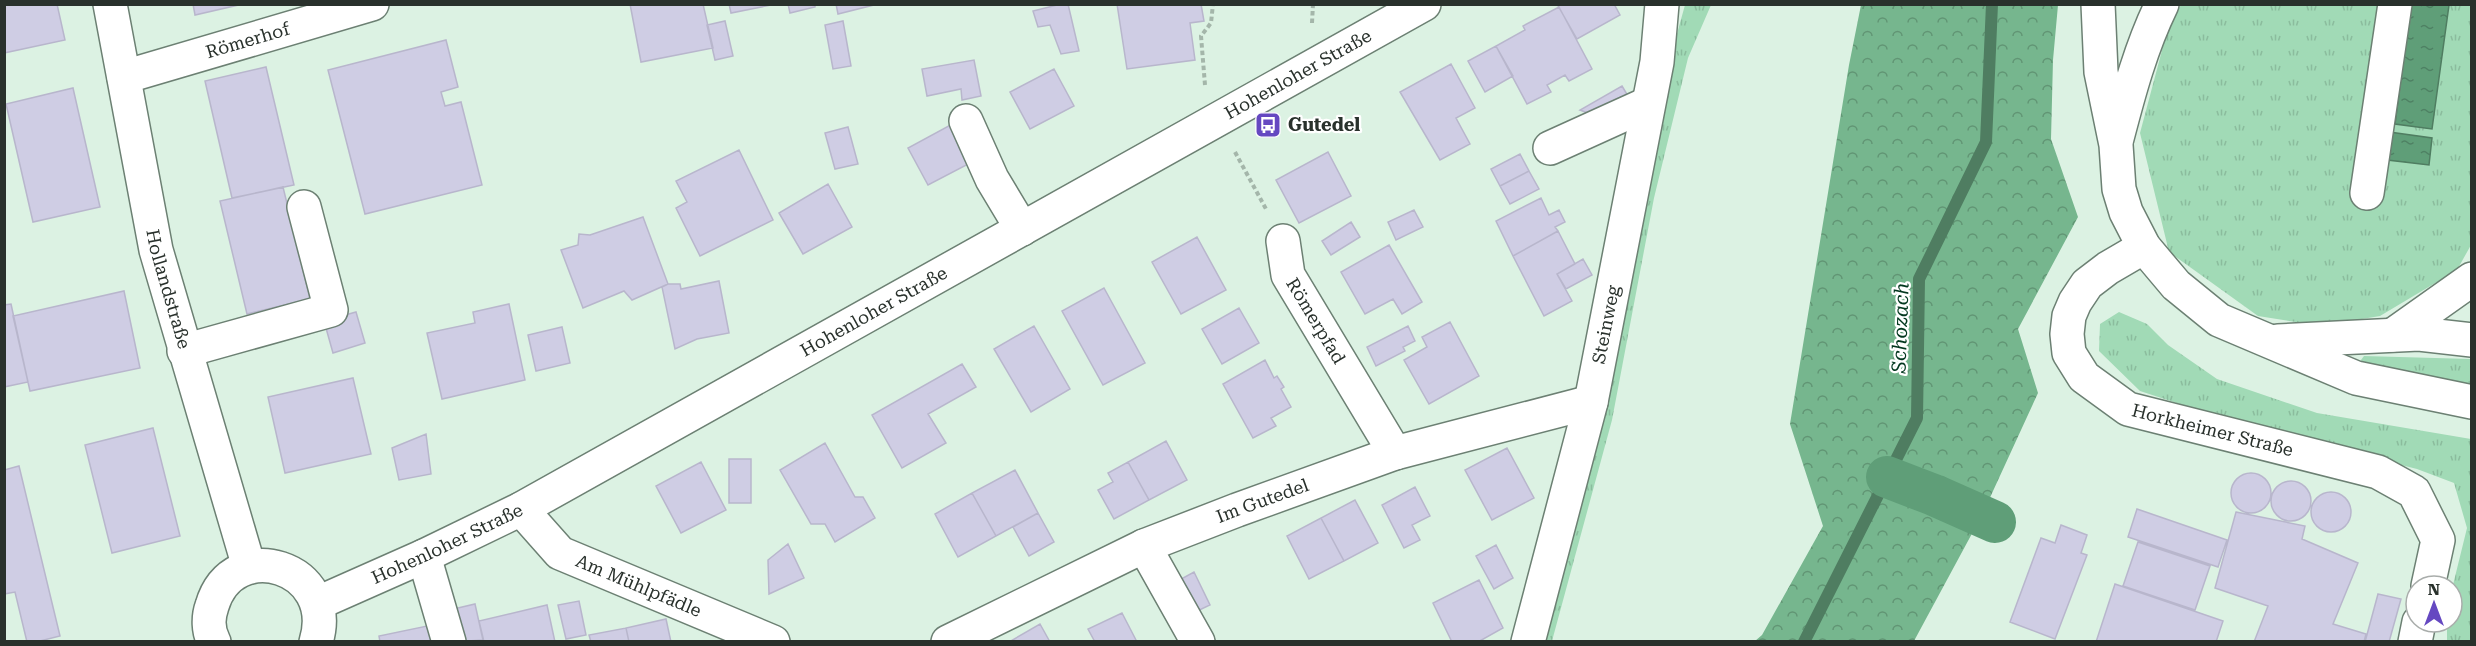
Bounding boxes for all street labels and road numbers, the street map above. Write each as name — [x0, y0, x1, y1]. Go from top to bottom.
street label: Römerhof — [203, 18, 293, 62]
street label: Hohenloher Straße — [1221, 25, 1375, 123]
street label: Hollandstraße — [142, 227, 195, 351]
street label: Hohenloher Straße — [797, 262, 951, 361]
street label: Römerpfad — [1282, 274, 1350, 368]
street label: Steinweg — [1588, 283, 1624, 365]
street label: Horkheimer Straße — [2130, 399, 2296, 460]
street label: Im Gutedel — [1213, 474, 1312, 527]
street label: Hohenloher Straße — [368, 499, 526, 588]
street label: Am Mühlpfädle — [573, 550, 705, 621]

